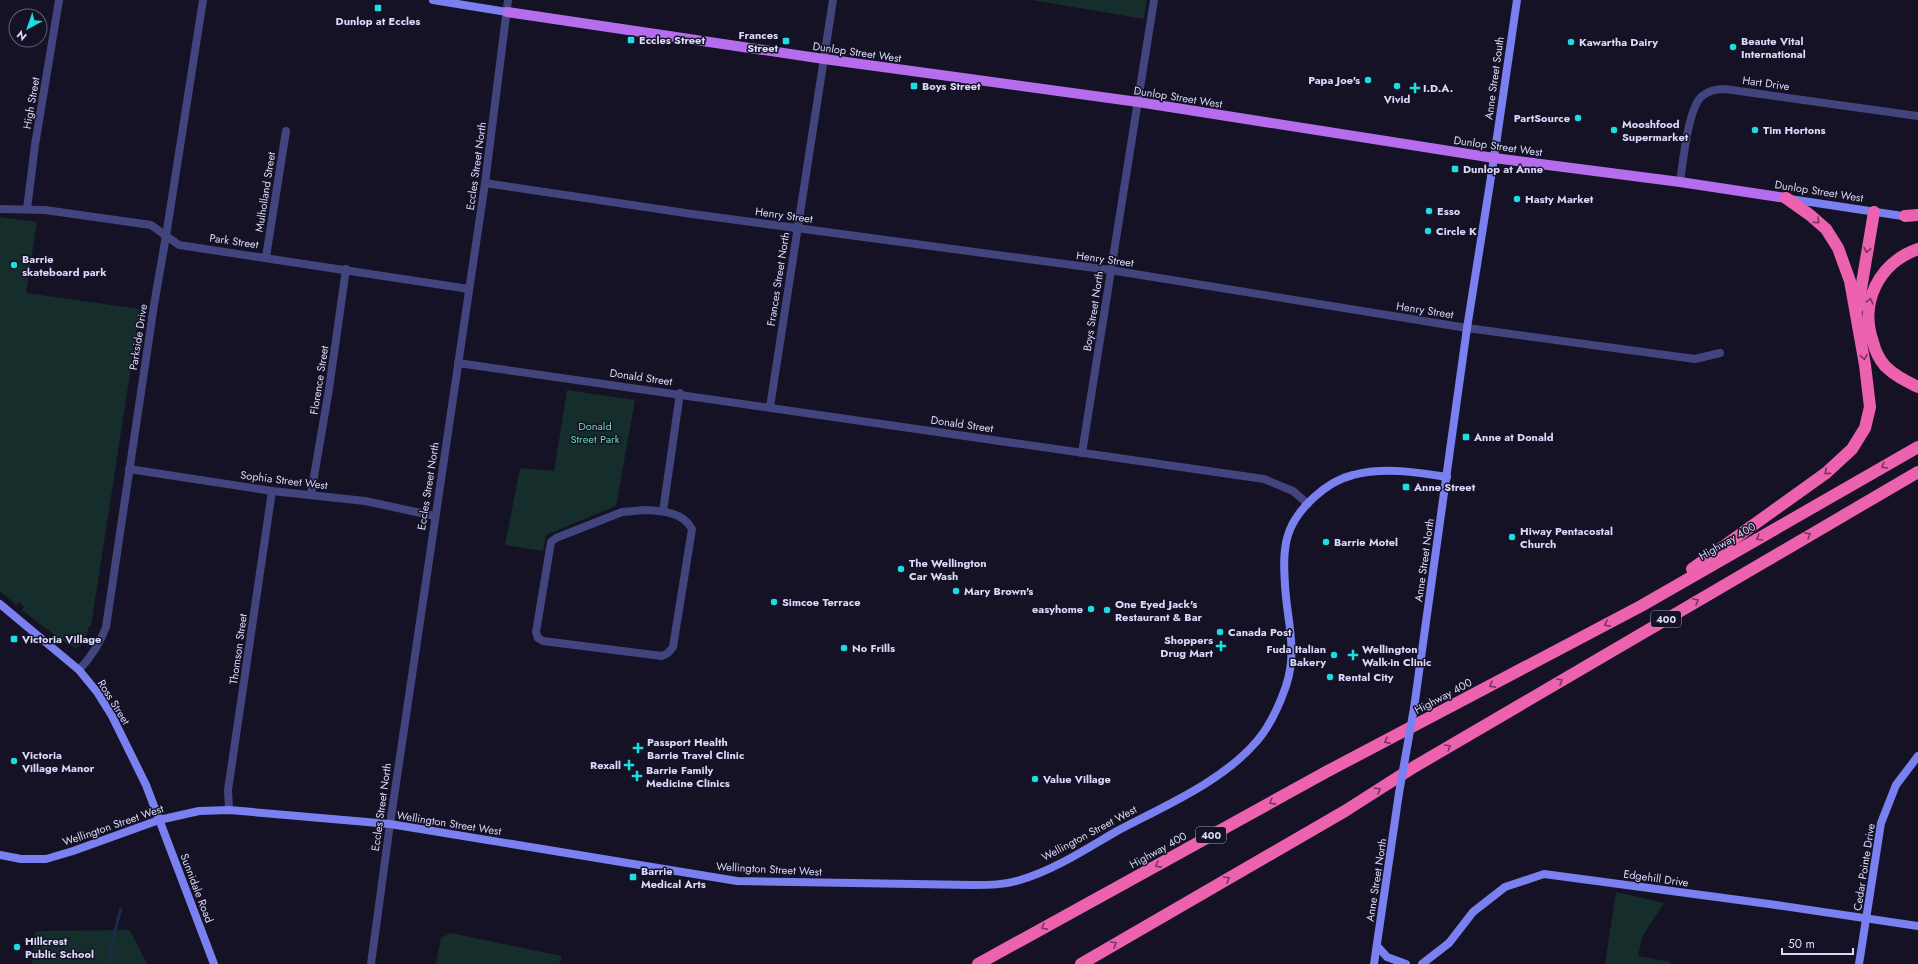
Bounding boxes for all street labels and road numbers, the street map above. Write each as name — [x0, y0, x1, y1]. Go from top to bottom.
street label: Anne Street South — [1480, 36, 1508, 120]
street label: Dunlop Street West — [812, 38, 903, 66]
street label: Hart Drive — [1741, 72, 1791, 94]
street label: High Street — [19, 76, 43, 130]
street label: Dunlop Street West — [1133, 82, 1224, 112]
street label: Eccles Street North — [462, 121, 490, 211]
street label: Dunlop Street West — [1453, 132, 1544, 160]
street label: Mulholland Street — [251, 150, 279, 233]
street label: Dunlop Street West — [1774, 176, 1865, 206]
street label: Henry Street — [754, 203, 814, 227]
street label: Park Street — [209, 230, 260, 252]
street label: Frances Street North — [763, 231, 793, 327]
street label: Henry Street — [1075, 247, 1135, 271]
street label: Boys Street North — [1079, 270, 1107, 352]
street label: Henry Street — [1395, 298, 1455, 322]
street label: Parkside Drive — [125, 303, 151, 371]
street label: Florence Street — [306, 344, 332, 416]
street label: Donald Street — [609, 365, 674, 389]
street label: Donald Street — [930, 412, 995, 436]
street label: Eccles Street North — [413, 441, 443, 531]
street label: Sophia Street West — [239, 467, 329, 493]
street label: Anne Street North — [1410, 517, 1438, 603]
street label: Highway 400 — [1696, 518, 1759, 564]
road number: 400 — [1651, 611, 1681, 627]
street label: Thomson Street — [225, 612, 251, 685]
street label: Highway 400 — [1411, 674, 1475, 718]
street label: Ross Street — [94, 676, 134, 728]
street label: Eccles Street North — [367, 762, 395, 852]
street label: Wellington Street West — [60, 800, 166, 850]
street label: Wellington Street West — [1039, 801, 1140, 865]
street label: Wellington Street West — [396, 807, 503, 839]
street label: Cedar Pointe Drive — [1849, 822, 1879, 912]
street label: Highway 400 — [1126, 827, 1190, 872]
road number: 400 — [1196, 827, 1226, 843]
street label: Anne Street North — [1362, 837, 1390, 923]
street label: Sunnidale Road — [176, 851, 218, 925]
street label: Wellington Street West — [716, 858, 823, 880]
street label: Edgehill Drive — [1622, 866, 1690, 891]

